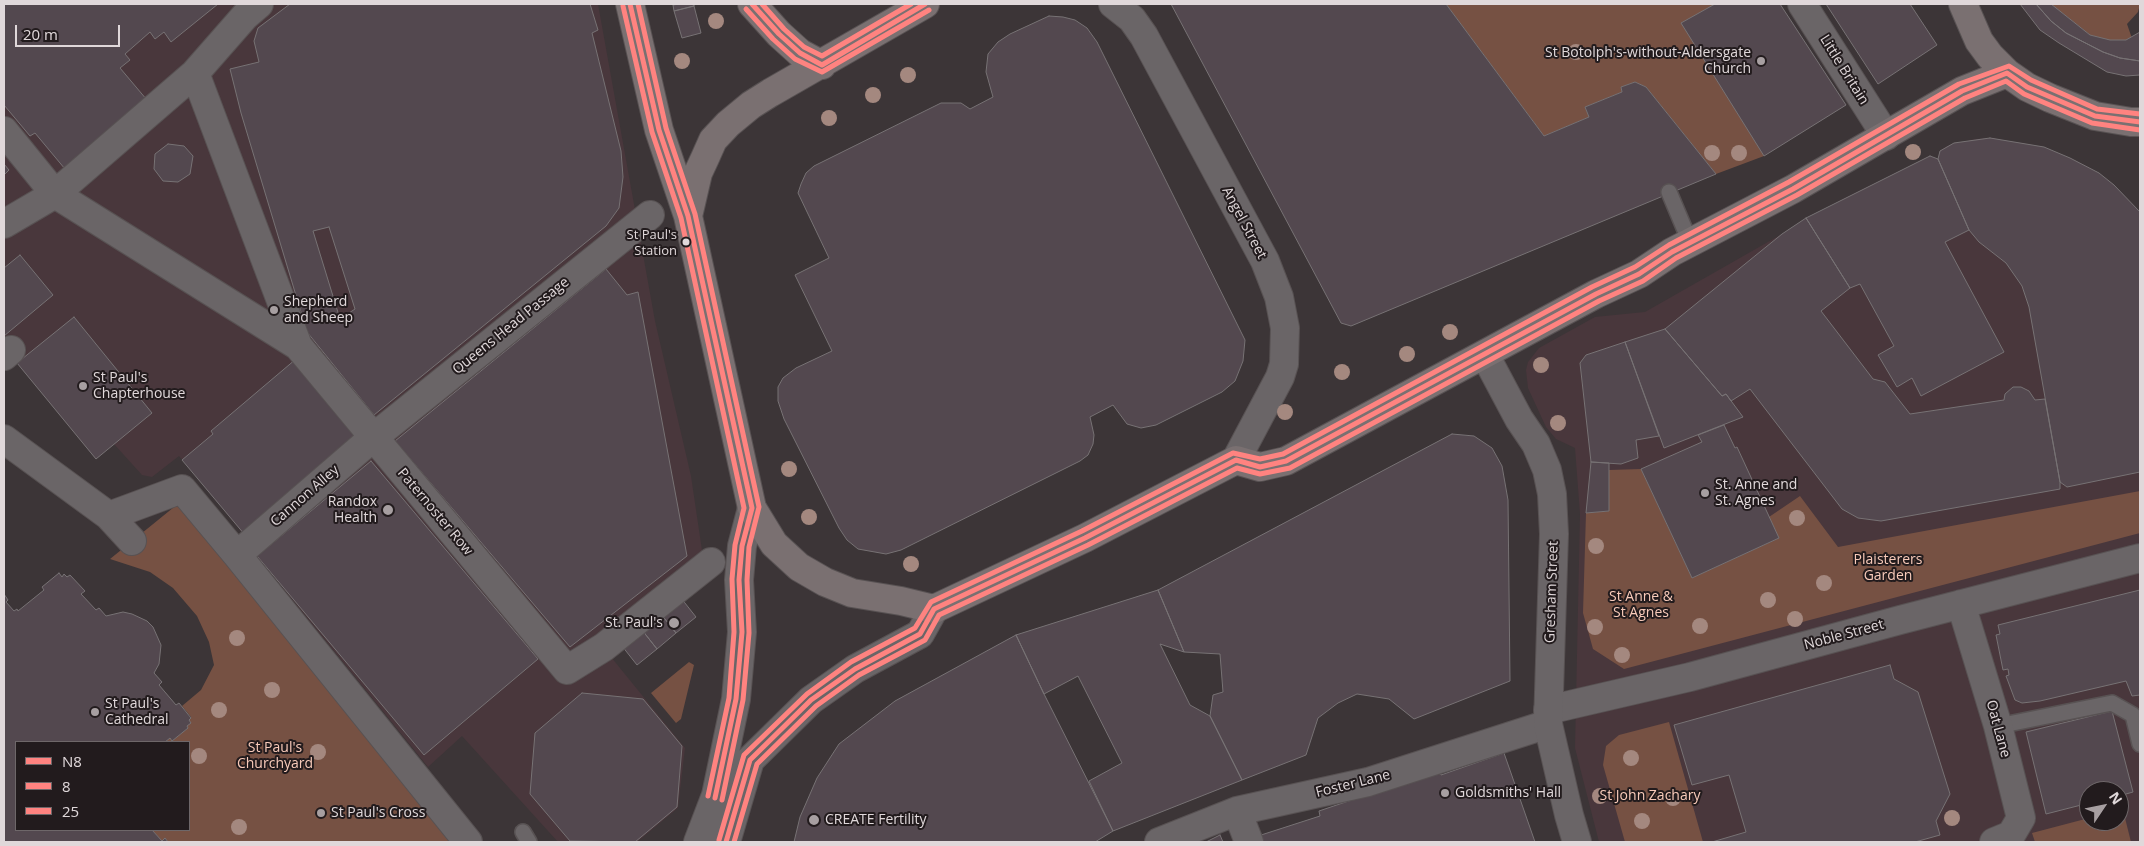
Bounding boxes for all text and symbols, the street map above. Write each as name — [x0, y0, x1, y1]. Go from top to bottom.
scale bar — [18, 15, 122, 47]
text: 20 m — [23, 24, 58, 44]
street label: Little Britain — [1816, 32, 1872, 108]
place label: St Botolph's-without-Aldersgate Church — [1545, 45, 1751, 78]
marker: St Botolph's-without-Aldersgate Church — [1755, 55, 1767, 67]
street label: Angel Street — [1218, 184, 1270, 262]
place label: St Paul's Station — [627, 227, 677, 258]
marker: St Paul's Station — [681, 237, 691, 247]
street label: Queens Head Passage — [449, 274, 573, 378]
place label: Shepherd and Sheep — [284, 294, 353, 326]
marker: Shepherd and Sheep — [268, 304, 280, 316]
place label: St Paul's Chapterhouse — [93, 370, 185, 402]
marker: St Paul's Chapterhouse — [77, 380, 89, 392]
street label: Cannon Alley — [267, 462, 343, 530]
street label: Paternoster Row — [394, 465, 476, 559]
place label: St. Anne and St. Agnes — [1715, 477, 1797, 510]
marker: St. Anne and St. Agnes — [1699, 487, 1711, 499]
place label: Randox Health — [328, 494, 377, 526]
marker: Randox Health — [381, 503, 395, 517]
street label: Gresham Street — [1542, 540, 1562, 644]
park label: Plaisterers Garden — [1854, 552, 1922, 584]
park label: St Anne & St Agnes — [1609, 589, 1673, 622]
place label: St. Paul's — [605, 615, 663, 631]
marker: St. Paul's — [667, 616, 681, 630]
street label: Noble Street — [1802, 616, 1886, 654]
place label: St Paul's Cathedral — [105, 696, 169, 729]
street label: Oat Lane — [1982, 698, 2014, 760]
marker: St Paul's Cathedral — [89, 706, 101, 718]
park label: St Paul's Churchyard — [237, 740, 313, 772]
legend — [15, 741, 190, 831]
text: N8 — [62, 751, 82, 771]
street label: Foster Lane — [1314, 767, 1392, 801]
text: 8 — [62, 776, 71, 796]
north arrow — [2079, 781, 2129, 831]
place label: Goldsmiths' Hall — [1455, 785, 1561, 801]
marker: Goldsmiths' Hall — [1439, 787, 1451, 799]
park label: St John Zachary — [1600, 788, 1700, 804]
text: N — [2105, 788, 2127, 808]
text: 25 — [62, 801, 79, 821]
place label: St Paul's Cross — [331, 805, 425, 821]
marker: St Paul's Cross — [315, 807, 327, 819]
place label: CREATE Fertility — [825, 812, 927, 828]
marker: CREATE Fertility — [807, 813, 821, 827]

